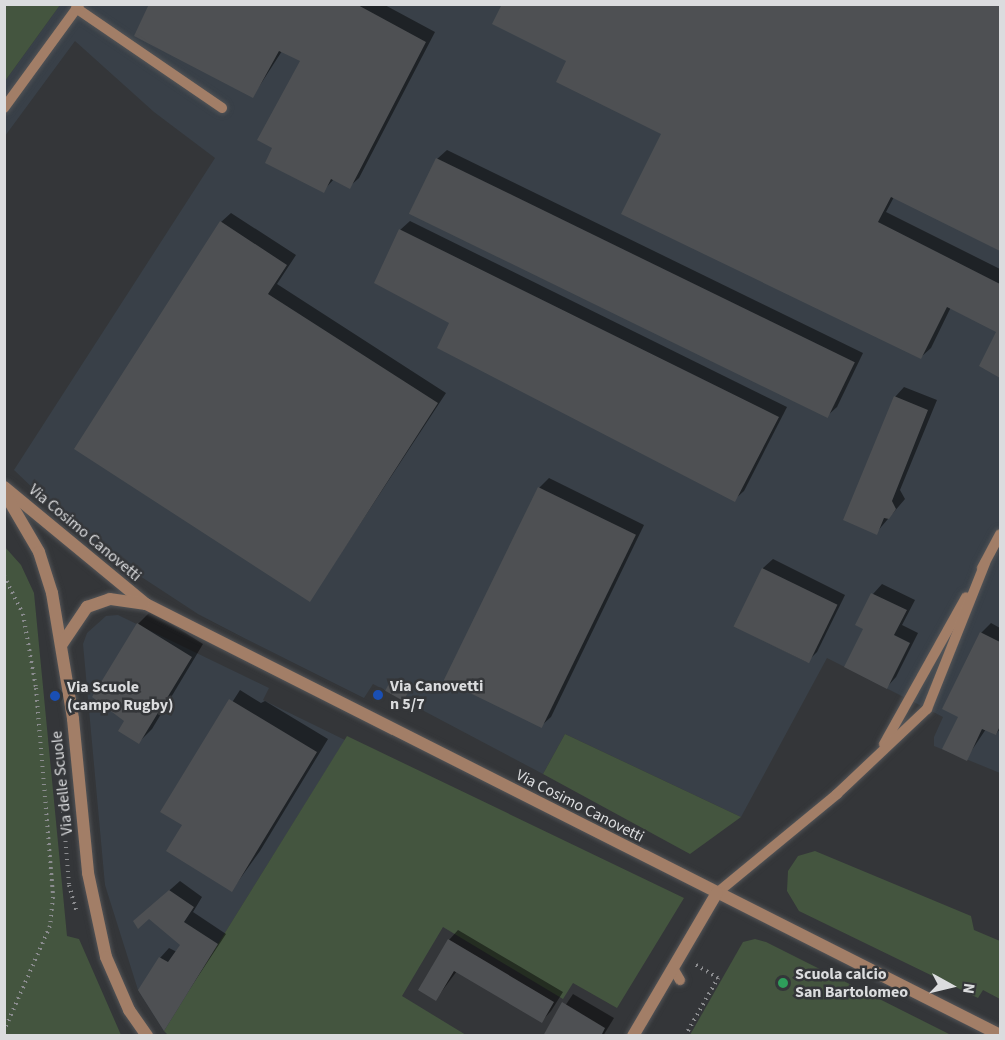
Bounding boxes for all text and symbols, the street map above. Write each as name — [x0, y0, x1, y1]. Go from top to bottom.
street label: Via Cosimo Canovetti — [25, 480, 145, 586]
place label: Via Canovetti n 5/7 — [390, 676, 483, 714]
place label: Via Scuole (campo Rugby) — [67, 677, 174, 715]
marker: Via Canovetti n 5/7 — [371, 688, 385, 702]
marker: Via Scuole (campo Rugby) — [48, 689, 62, 703]
street label: Via delle Scuole — [47, 730, 77, 836]
street label: Via Cosimo Canovetti — [513, 765, 647, 847]
north arrow — [921, 956, 981, 1016]
place label: Scuola calcio San Bartolomeo — [795, 964, 908, 1002]
marker: Scuola calcio San Bartolomeo — [776, 976, 790, 990]
text: N — [957, 982, 980, 995]

